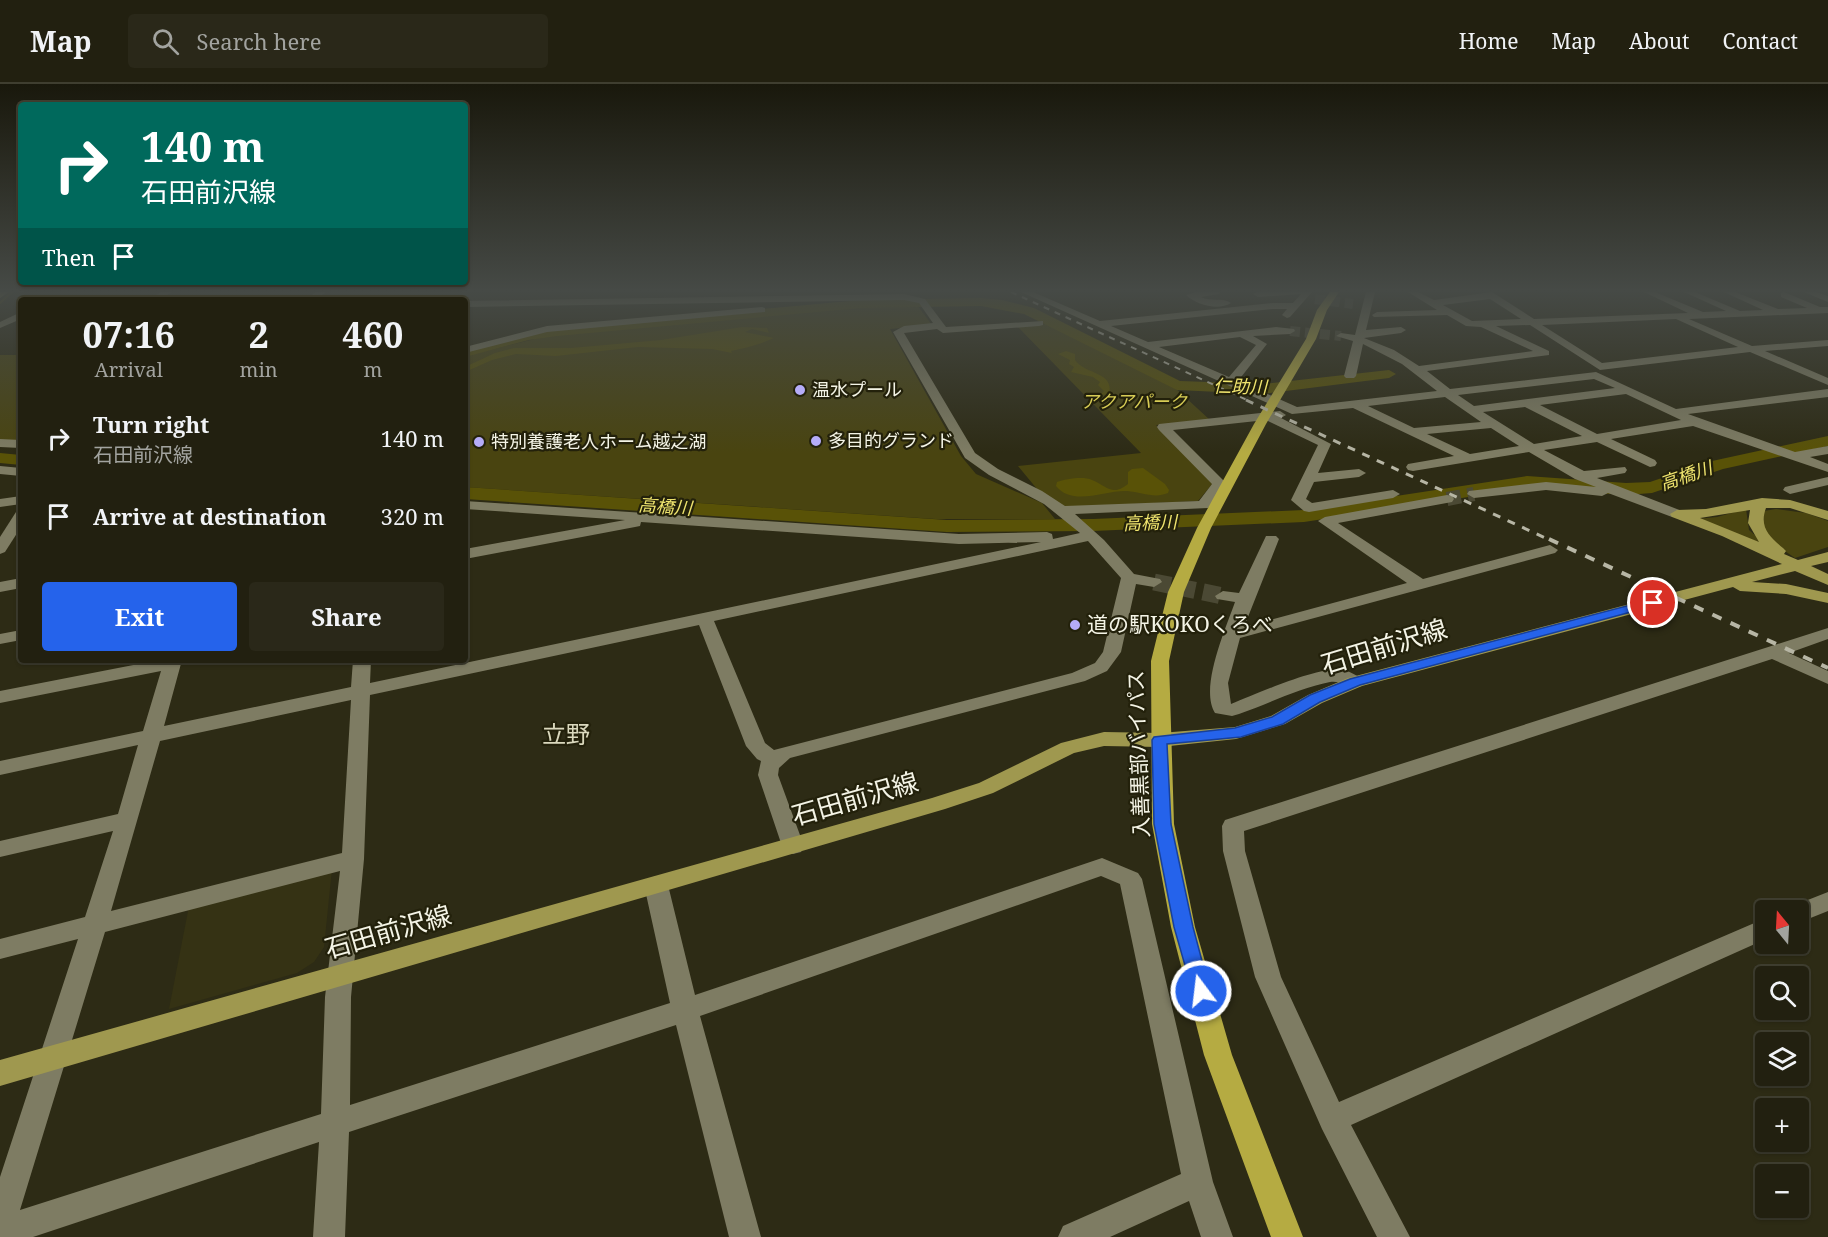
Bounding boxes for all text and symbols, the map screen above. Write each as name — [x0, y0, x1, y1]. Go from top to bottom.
search box — [128, 14, 548, 68]
text: Map — [30, 22, 92, 60]
icon: search — [149, 25, 182, 58]
text: Search here — [197, 26, 321, 56]
text: Home — [1459, 27, 1519, 55]
text: Map — [1552, 27, 1596, 55]
text: About — [1629, 27, 1690, 55]
text: Contact — [1723, 27, 1798, 55]
text: 140 m — [141, 117, 265, 174]
icon: right — [42, 126, 120, 204]
text: 石田前沢線 — [141, 173, 276, 210]
icon: arrive — [107, 240, 140, 273]
text: Then — [42, 242, 95, 272]
text: 07:16 — [83, 310, 175, 359]
text: 2 — [248, 310, 269, 359]
text: 460 — [342, 310, 403, 359]
text: Arrival — [95, 356, 163, 383]
text: min — [240, 356, 278, 383]
text: m — [363, 356, 382, 383]
water label: 仁助川 — [1213, 374, 1269, 399]
place label: 温水プール — [812, 377, 902, 401]
marker: 温水プール — [793, 383, 807, 397]
park label: アクアパーク — [1081, 389, 1188, 413]
text: Turn right — [93, 409, 209, 439]
icon: right — [42, 422, 75, 455]
text: 140 m — [381, 423, 444, 453]
place label: 多目的グランド — [828, 428, 954, 452]
place label: 特別養護老人ホーム越之湖 — [491, 429, 706, 453]
marker: 多目的グランド — [809, 434, 823, 448]
marker: 特別養護老人ホーム越之湖 — [472, 435, 486, 449]
text: 石田前沢線 — [93, 441, 193, 468]
water label: 高橋川 — [1656, 454, 1717, 495]
water label: 高橋川 — [637, 492, 695, 520]
icon: arrive — [42, 500, 75, 533]
text: Arrive at destination — [93, 501, 327, 531]
text: 320 m — [381, 501, 444, 531]
water label: 高橋川 — [1123, 509, 1179, 535]
pin — [1627, 577, 1678, 628]
button: Exit — [42, 582, 237, 651]
button: Share — [249, 582, 444, 651]
icon: arrive — [1636, 586, 1669, 619]
place label: 道の駅KOKOくろべ — [1087, 610, 1273, 638]
street label: 石田前沢線 — [1316, 610, 1451, 682]
marker: 道の駅KOKOくろべ — [1068, 618, 1082, 632]
street label: 入善黒部バイパス — [1121, 670, 1155, 838]
district label: 立野 — [542, 717, 590, 750]
street label: 石田前沢線 — [787, 763, 922, 833]
street label: 石田前沢線 — [320, 896, 455, 966]
north arrow — [1755, 900, 1809, 954]
map controls — [1755, 900, 1809, 1218]
position arrow — [1169, 959, 1233, 1023]
button: search — [1755, 966, 1809, 1020]
button: layers — [1755, 1032, 1809, 1086]
button: + — [1755, 1098, 1809, 1152]
button: − — [1755, 1164, 1809, 1218]

